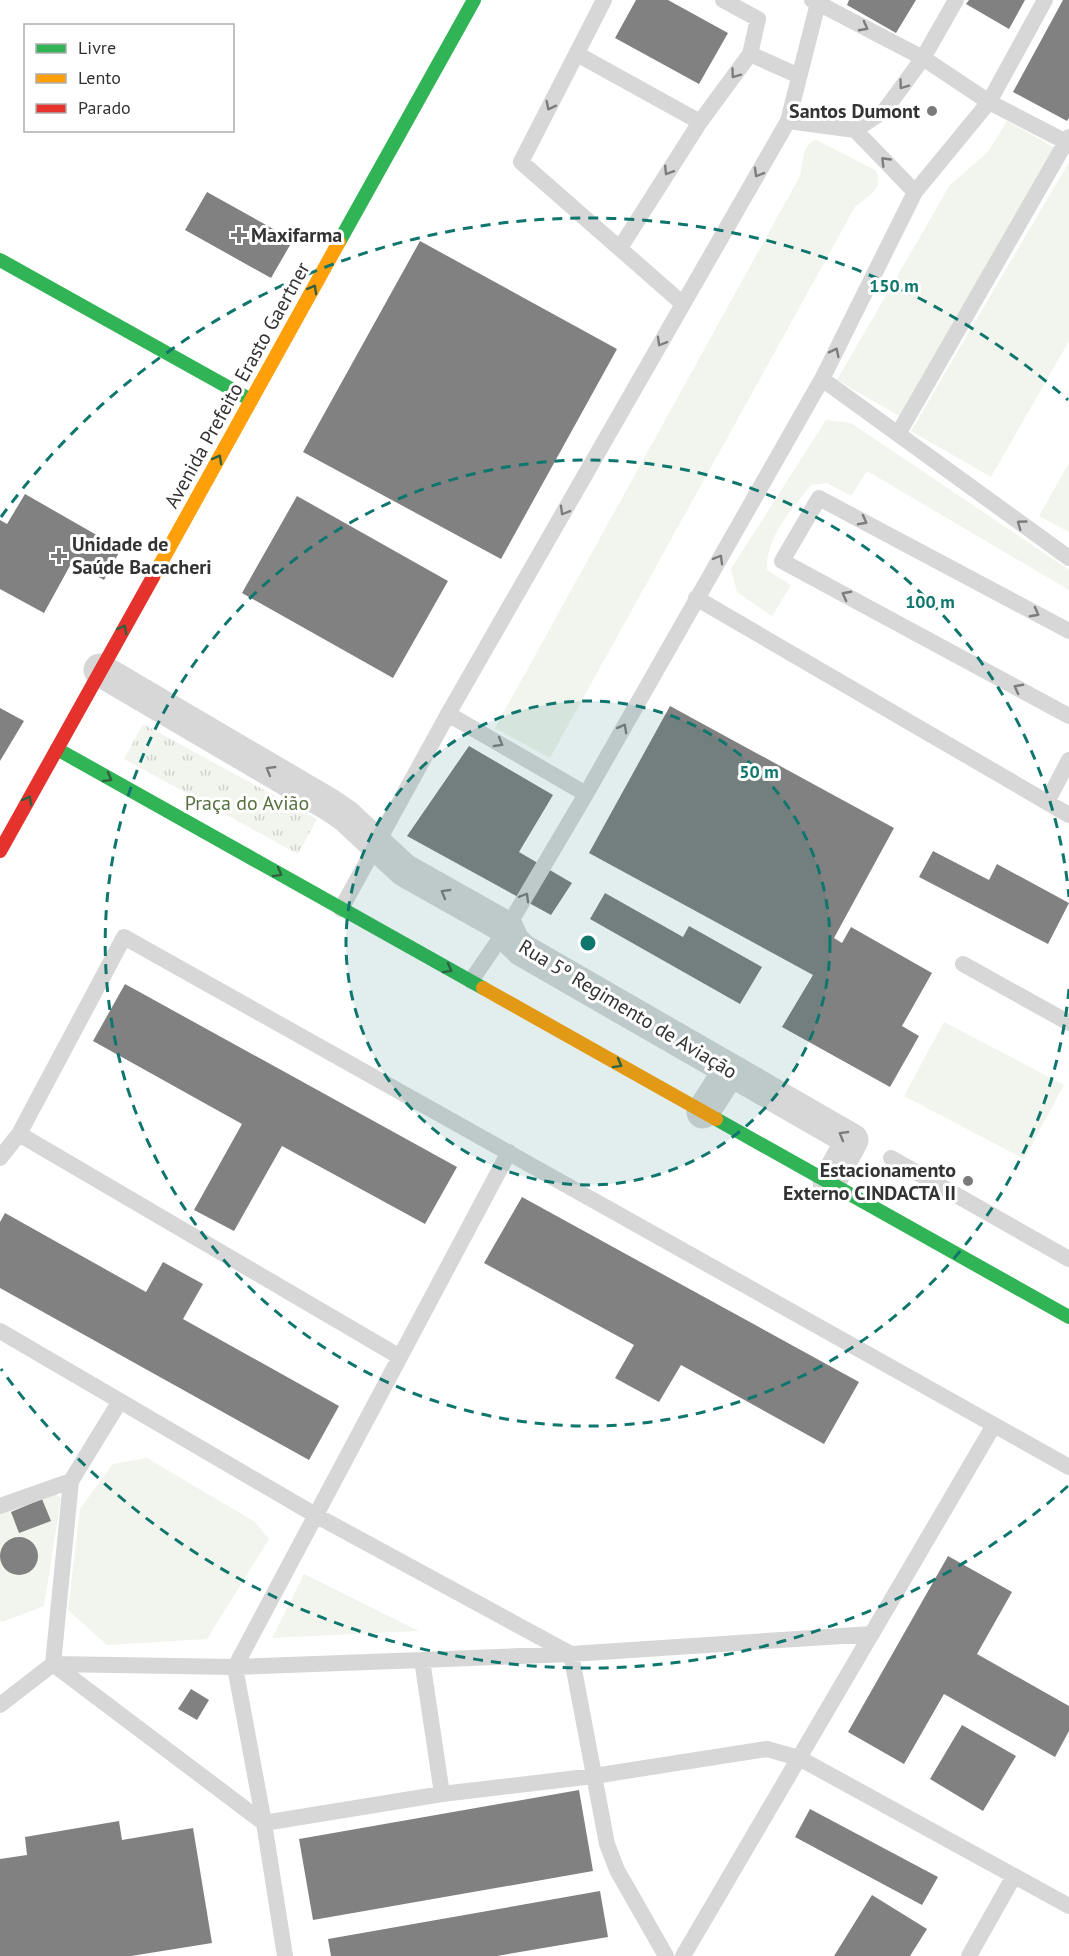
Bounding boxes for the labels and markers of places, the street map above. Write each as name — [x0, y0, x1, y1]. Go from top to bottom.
place label: Santos Dumont — [789, 98, 920, 124]
marker: Santos Dumont — [925, 104, 939, 118]
place label: Maxifarma — [251, 222, 342, 248]
marker: Maxifarma — [232, 228, 246, 242]
place label: Unidade de Saúde Bacacheri — [72, 531, 212, 580]
marker: Unidade de Saúde Bacacheri — [50, 547, 68, 565]
centre of rings — [578, 933, 598, 953]
place label: Estacionamento Externo CINDACTA II — [783, 1157, 956, 1206]
marker: Estacionamento Externo CINDACTA II — [961, 1174, 975, 1188]

